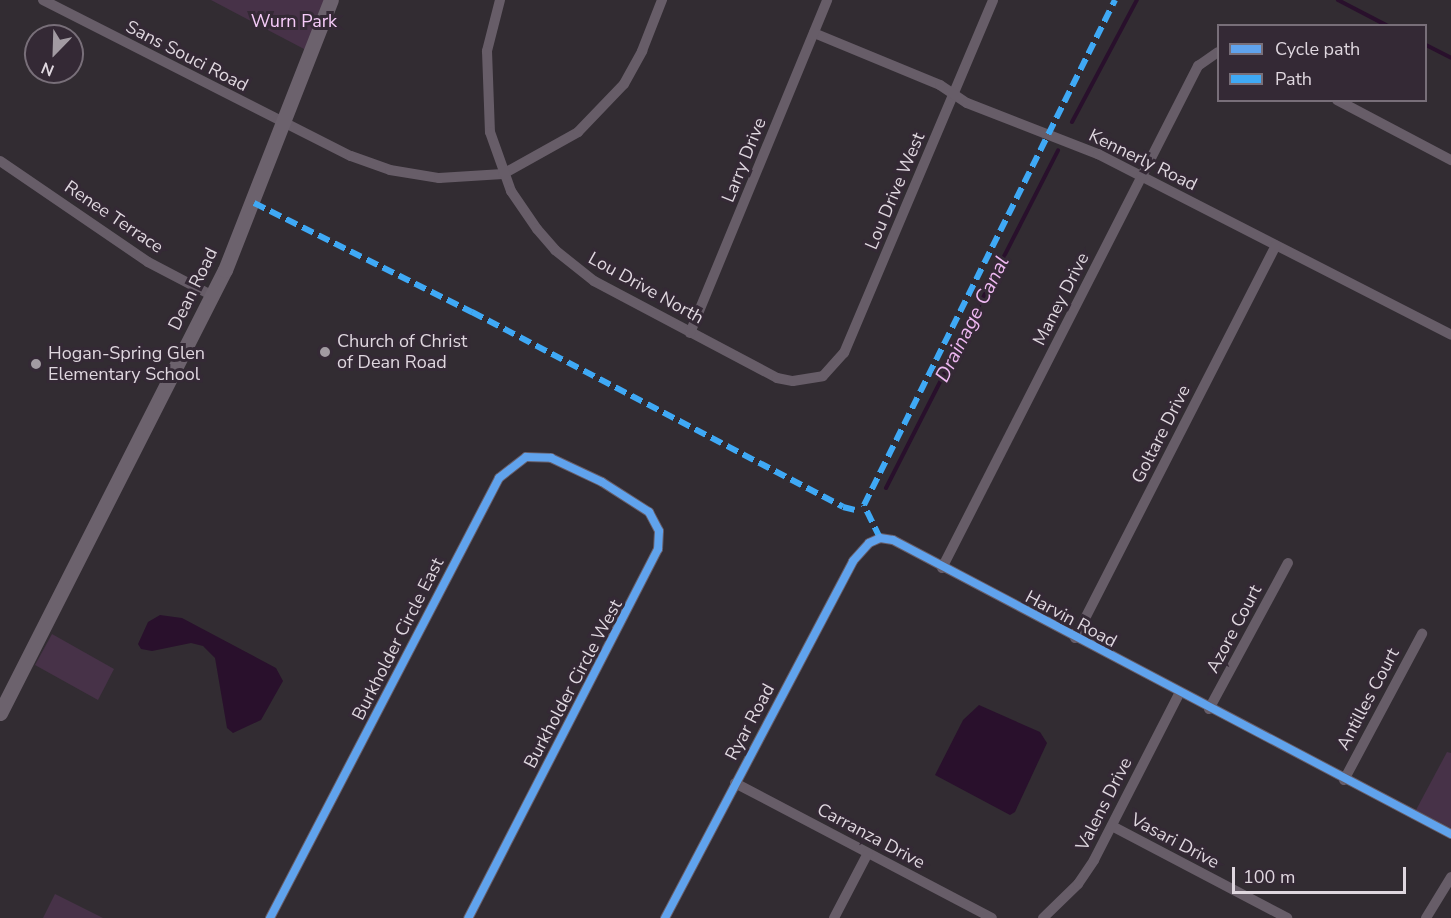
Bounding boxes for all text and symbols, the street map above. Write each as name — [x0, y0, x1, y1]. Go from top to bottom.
park label: Wurn Park — [251, 10, 337, 32]
street label: Sans Souci Road — [122, 16, 252, 96]
north arrow — [24, 24, 84, 84]
legend — [1217, 24, 1427, 102]
text: Cycle path — [1275, 37, 1360, 61]
text: N — [38, 56, 58, 81]
text: Path — [1275, 67, 1312, 91]
street label: Larry Drive — [717, 115, 771, 205]
street label: Kennerly Road — [1085, 124, 1201, 196]
street label: Lou Drive West — [861, 129, 929, 253]
street label: Renee Terrace — [60, 176, 168, 258]
street label: Dean Road — [164, 244, 222, 334]
street label: Lou Drive North — [585, 247, 707, 329]
street label: Maney Drive — [1028, 249, 1094, 349]
water label: Drainage Canal — [930, 252, 1014, 386]
place label: Church of Christ of Dean Road — [337, 331, 467, 374]
place label: Hogan-Spring Glen Elementary School — [48, 343, 205, 386]
marker: Church of Christ of Dean Road — [318, 345, 332, 359]
marker: Hogan-Spring Glen Elementary School — [29, 357, 43, 371]
street label: Goltare Drive — [1127, 381, 1195, 487]
street label: Burkholder Circle East — [348, 554, 448, 724]
street label: Azore Court — [1202, 581, 1266, 677]
street label: Harvin Road — [1022, 586, 1120, 652]
street label: Burkholder Circle West — [519, 596, 627, 772]
street label: Antilles Court — [1332, 644, 1404, 754]
street label: Ryar Road — [721, 680, 779, 764]
street label: Valens Drive — [1071, 754, 1137, 854]
street label: Carranza Drive — [813, 799, 929, 873]
street label: Vasari Drive — [1127, 809, 1223, 873]
scale bar — [1235, 855, 1409, 893]
text: 100 m — [1243, 865, 1295, 889]

